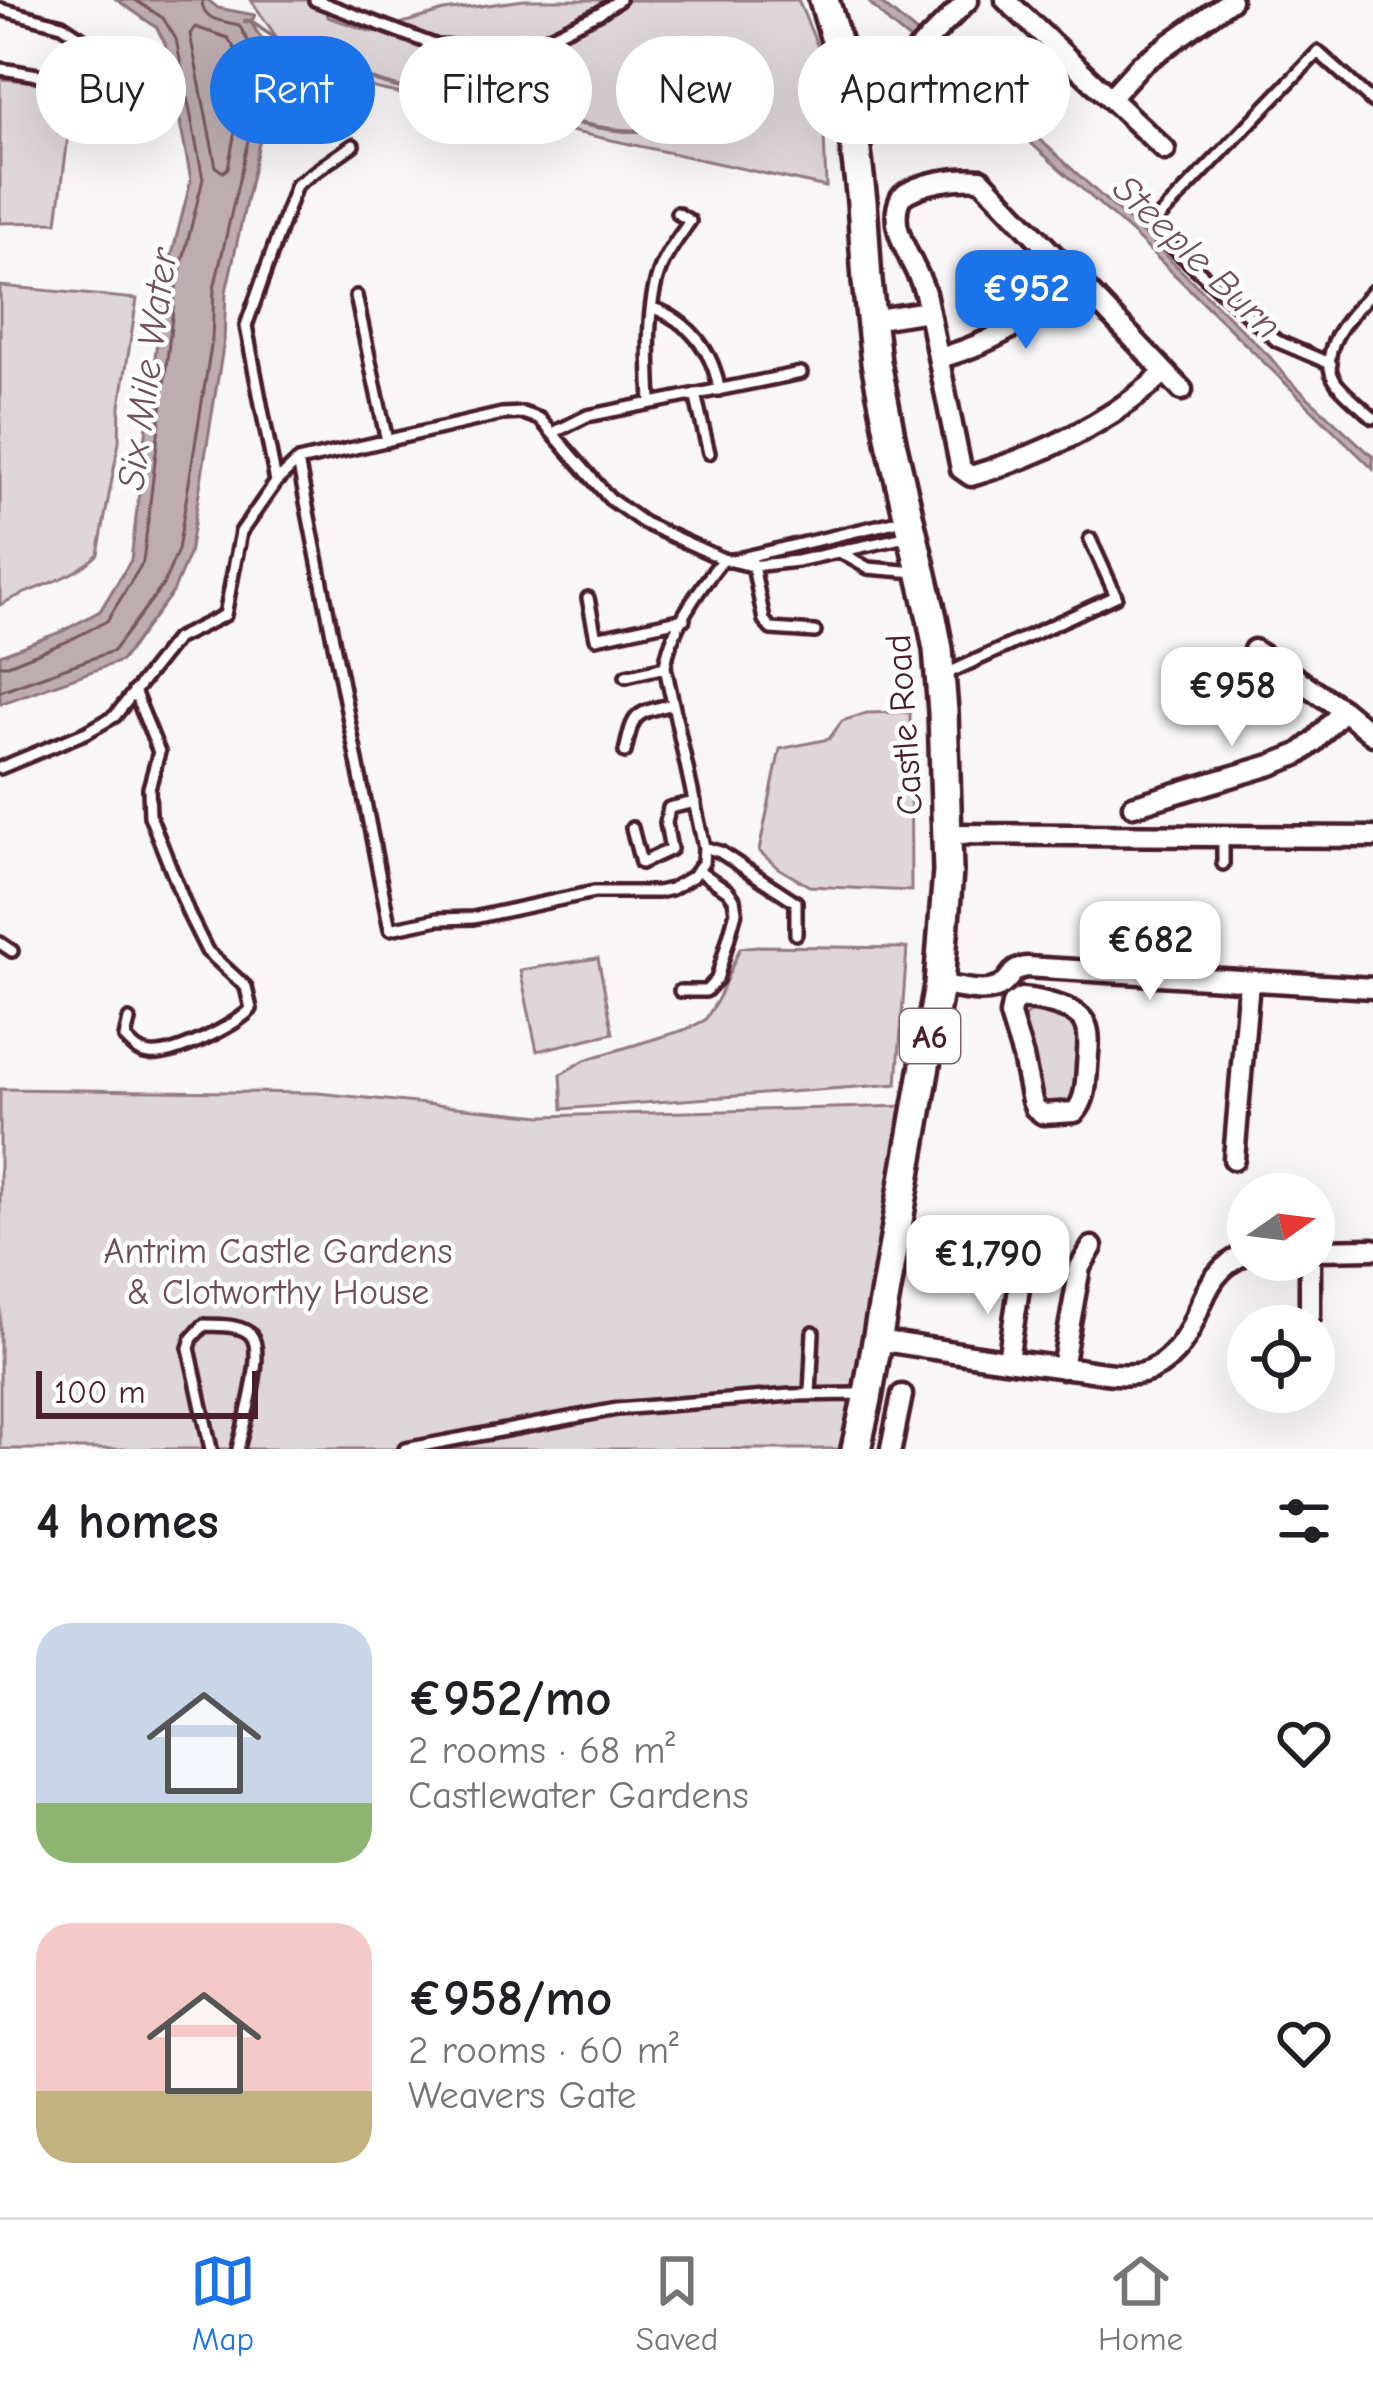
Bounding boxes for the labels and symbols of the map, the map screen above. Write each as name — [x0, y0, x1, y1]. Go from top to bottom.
water label: Steeple Burn — [1104, 166, 1290, 348]
water label: Six Mile Water — [108, 244, 187, 493]
pin: €952 — [955, 250, 1097, 352]
street label: Castle Road — [878, 633, 931, 817]
pin: €958 — [1161, 647, 1303, 749]
pin: €682 — [1079, 901, 1221, 1003]
road number: A6 — [900, 1009, 960, 1063]
north arrow — [1227, 1173, 1335, 1281]
pin: €1,790 — [890, 1215, 1086, 1317]
park label: Antrim Castle Gardens & Clotworthy House — [104, 1231, 452, 1313]
scale bar — [36, 1365, 258, 1418]

